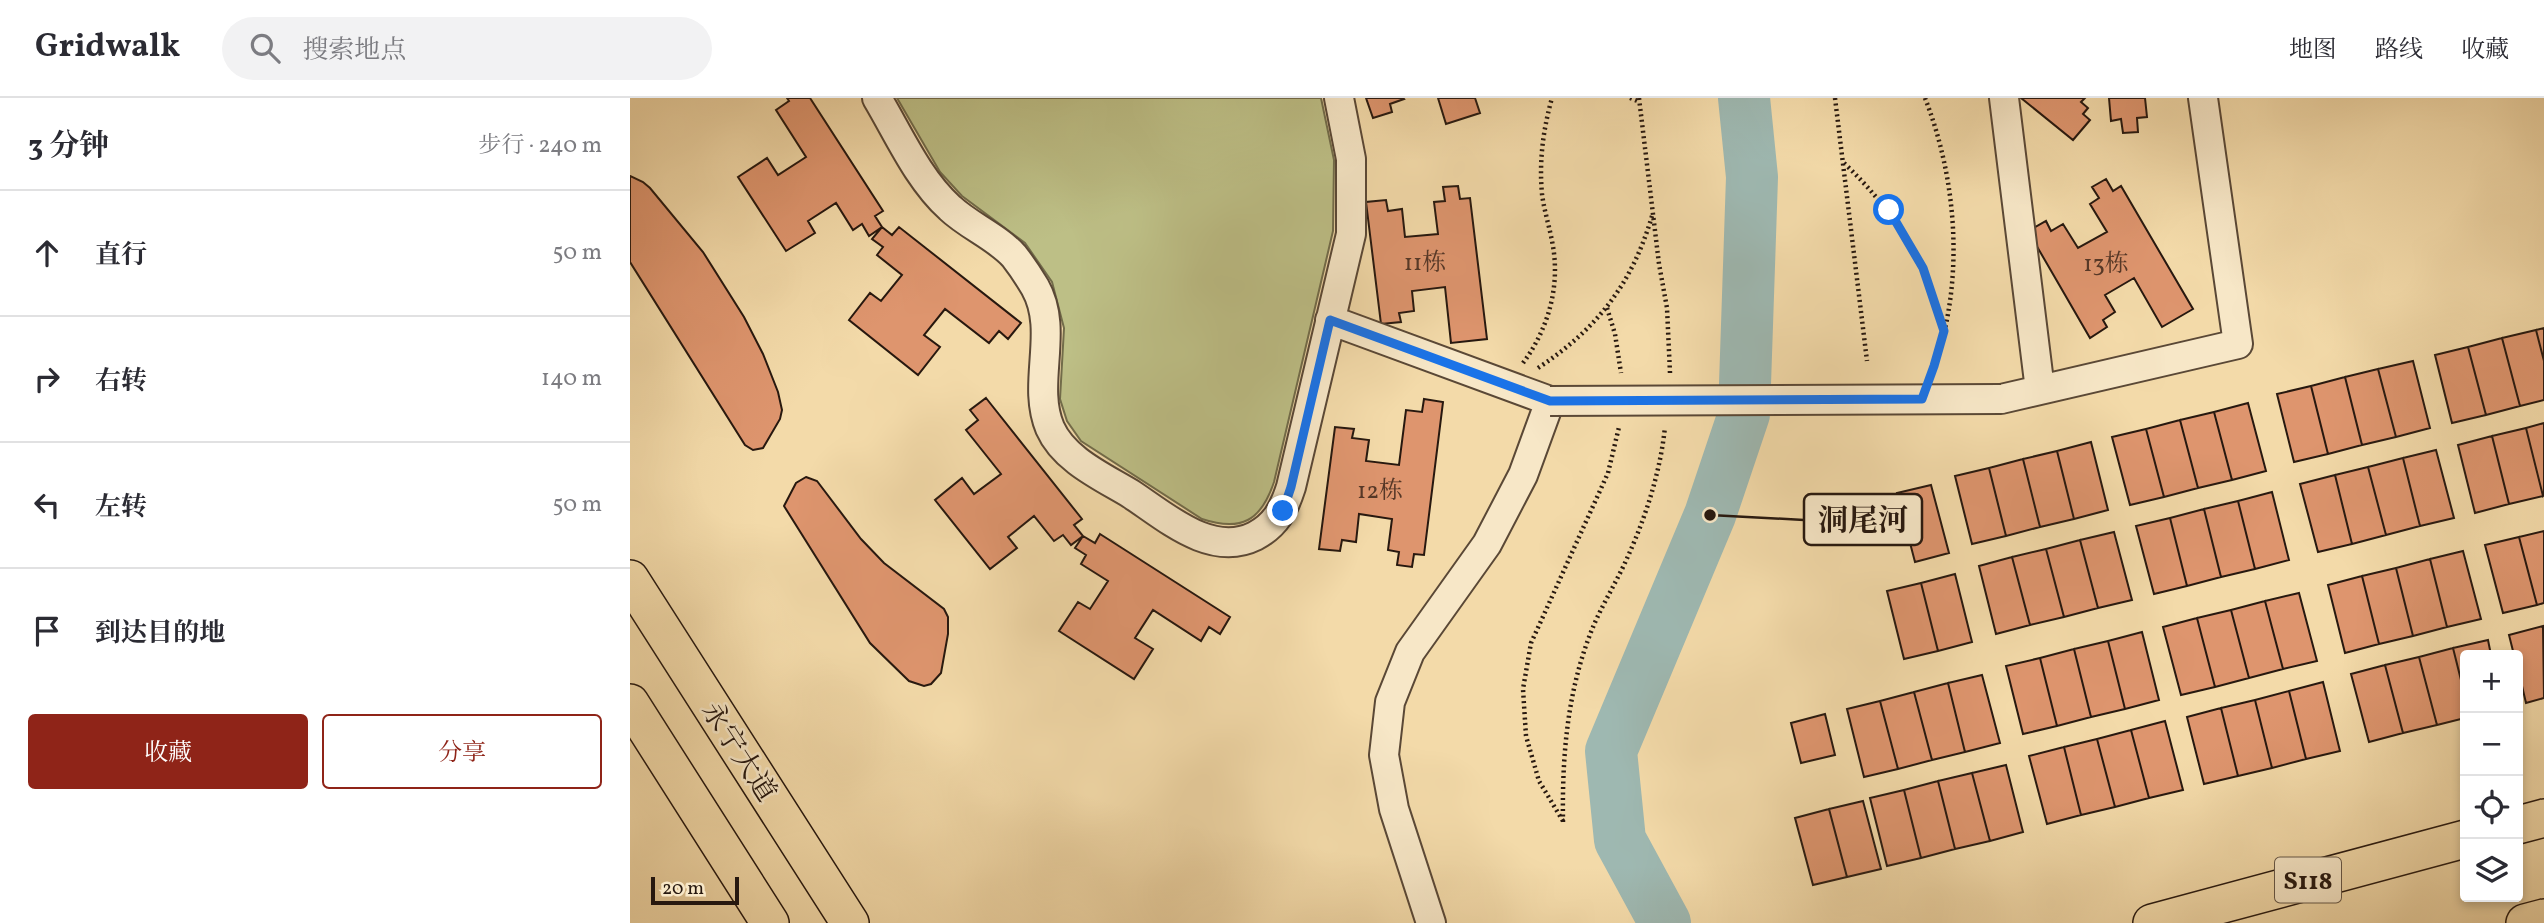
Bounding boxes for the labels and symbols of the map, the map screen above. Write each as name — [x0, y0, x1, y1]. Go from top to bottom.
route start — [1873, 194, 1904, 225]
house number: 11栋 — [1404, 247, 1446, 281]
house number: 13栋 — [2083, 248, 2129, 282]
house number: 12栋 — [1357, 475, 1403, 509]
callout: 洞尾河 — [1804, 494, 1922, 545]
route end — [1267, 495, 1298, 526]
text: 洞尾河 — [1818, 501, 1908, 543]
street label: 永宁大道 — [691, 695, 785, 810]
road number: S118 — [2275, 858, 2341, 902]
scale bar — [651, 874, 738, 906]

